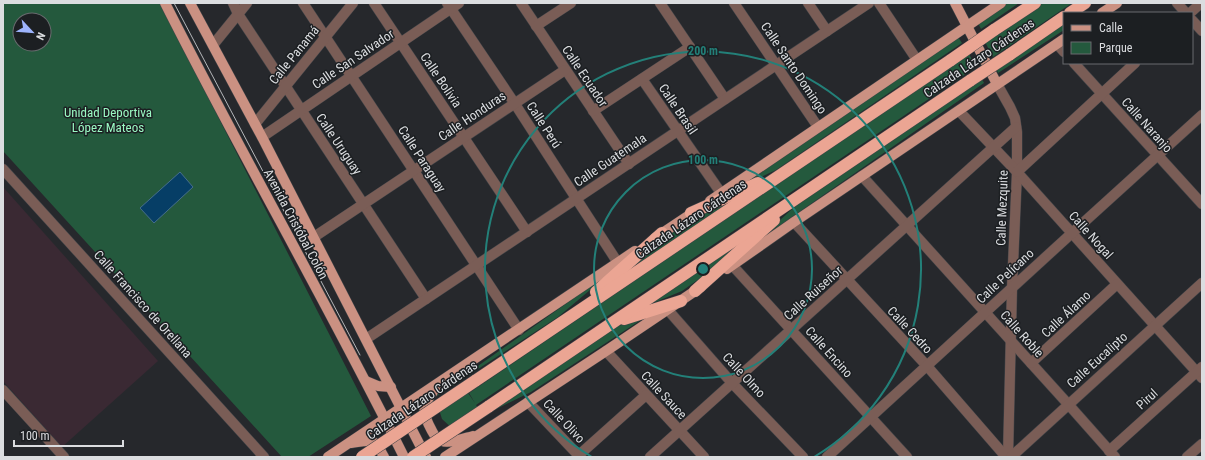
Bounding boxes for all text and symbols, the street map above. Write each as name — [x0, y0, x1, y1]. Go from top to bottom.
north arrow — [12, 12, 52, 52]
legend — [1063, 12, 1193, 64]
street label: Calzada Lázaro Cárdenas — [921, 15, 1037, 101]
street label: Calle Santo Domingo — [758, 19, 830, 117]
text: Calle — [1099, 21, 1123, 35]
street label: Calle Panamá — [266, 23, 322, 87]
street label: Calle San Salvador — [309, 26, 397, 92]
text: N — [33, 30, 48, 42]
text: Parque — [1099, 41, 1133, 55]
street label: Calle Ecuador — [559, 43, 611, 109]
text: 200 m — [688, 44, 718, 58]
street label: Calle Bolivia — [417, 50, 465, 110]
street label: Calle Brasil — [656, 81, 700, 137]
street label: Calle Honduras — [435, 88, 509, 144]
street label: Calle Naranjo — [1118, 94, 1176, 156]
street label: Calle Perú — [524, 99, 564, 151]
park label: Unidad Deportiva López Mateos — [64, 105, 152, 135]
street label: Calle Uruguay — [313, 111, 365, 178]
street label: Calle Paraguay — [395, 123, 449, 196]
street label: Calle Guatemala — [571, 130, 649, 190]
text: 100 m — [688, 153, 718, 167]
street label: Avenida Cristóbal Colón — [261, 166, 331, 282]
street label: Calle Mezquite — [993, 170, 1011, 246]
street label: Calzada Lázaro Cárdenas — [633, 176, 749, 262]
street label: Calle Nogal — [1066, 208, 1116, 262]
street label: Calle Pelícano — [973, 246, 1037, 306]
street label: Calle Francisco de Orellana — [91, 247, 195, 361]
centre of rings — [696, 262, 710, 276]
street label: Calle Ruiseñor — [781, 263, 845, 323]
street label: Calle Álamo — [1038, 287, 1094, 341]
street label: Calle Cedro — [884, 303, 936, 357]
street label: Calle Roble — [997, 308, 1047, 360]
street label: Calle Encino — [802, 323, 856, 381]
street label: Calle Eucalipto — [1064, 329, 1130, 391]
street label: Calle Olmo — [719, 349, 769, 401]
street label: Calzada Lázaro Cárdenas — [364, 357, 480, 443]
street label: Calle Sauce — [638, 368, 690, 422]
street label: Pirul — [1133, 386, 1161, 412]
street label: Calle Olivo — [540, 396, 588, 446]
scale bar — [14, 422, 123, 448]
text: 100 m — [20, 429, 50, 443]

